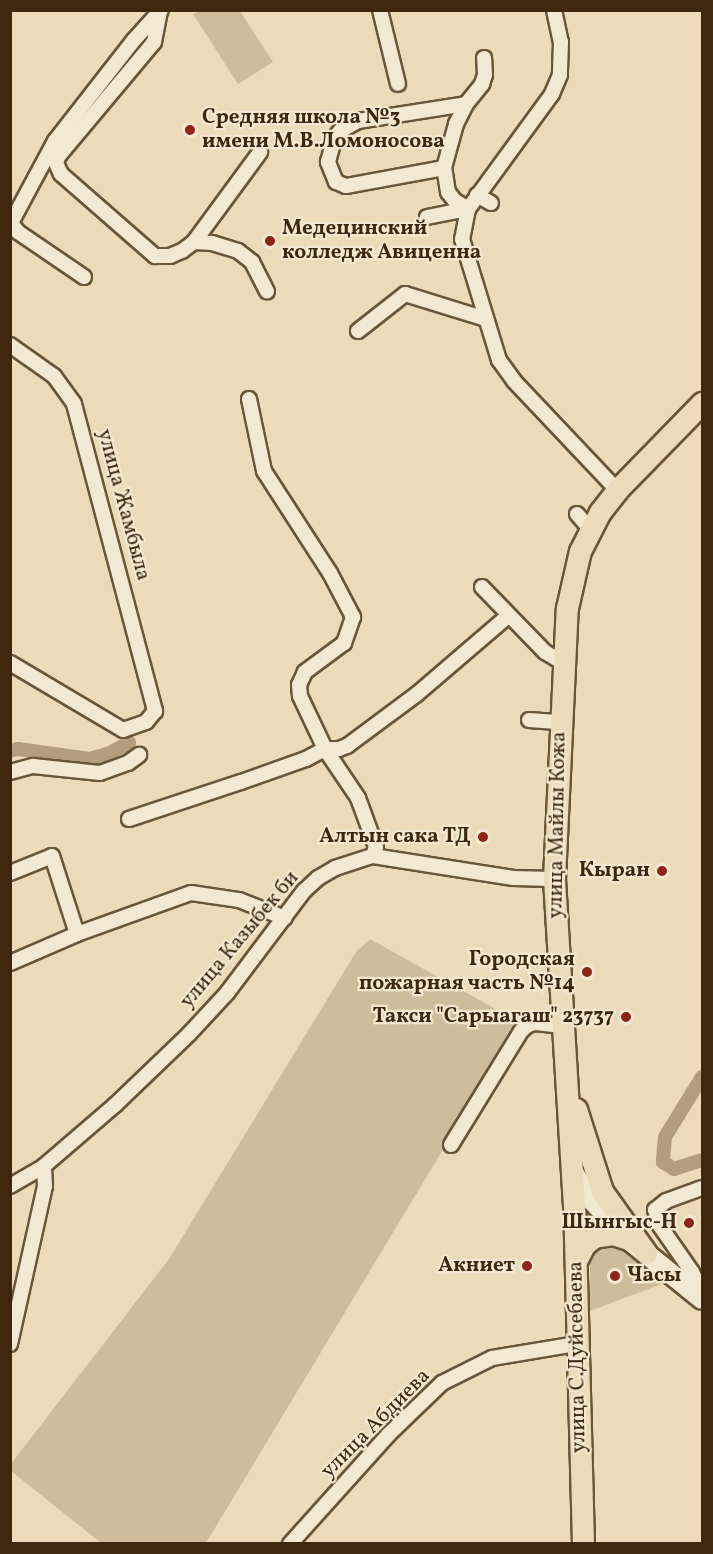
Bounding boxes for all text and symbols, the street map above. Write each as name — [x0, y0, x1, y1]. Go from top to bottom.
place label: Средняя школа №3 имени М.В.Ломоносова — [202, 105, 445, 155]
marker: Средняя школа №3 имени М.В.Ломоносова — [183, 123, 197, 137]
place label: Медецинский колледж Авиценна — [282, 216, 481, 266]
marker: Медецинский колледж Авиценна — [263, 234, 277, 248]
street label: улица Жамбыла — [91, 427, 155, 583]
street label: улица Майлы Кожа — [544, 731, 572, 919]
place label: Алтын сака ТД — [319, 824, 471, 850]
marker: Алтын сака ТД — [476, 830, 490, 844]
place label: Кыран — [579, 858, 650, 884]
marker: Кыран — [655, 864, 669, 878]
street label: улица Казыбек би — [175, 866, 305, 1014]
place label: Городская пожарная часть №14 — [359, 947, 575, 997]
marker: Городская пожарная часть №14 — [580, 965, 594, 979]
place label: Такси "Сарыагаш" 23737 — [372, 1004, 614, 1030]
marker: Такси "Сарыагаш" 23737 — [619, 1010, 633, 1024]
place label: Шынгыс-Н — [562, 1210, 677, 1236]
marker: Шынгыс-Н — [682, 1216, 696, 1230]
place label: Акниет — [438, 1253, 515, 1279]
marker: Акниет — [520, 1259, 534, 1273]
street label: улица С.Дуйсебаева — [564, 1261, 592, 1453]
place label: Часы — [627, 1263, 681, 1289]
marker: Часы — [608, 1269, 622, 1283]
street label: улица Абдиева — [316, 1364, 436, 1484]

